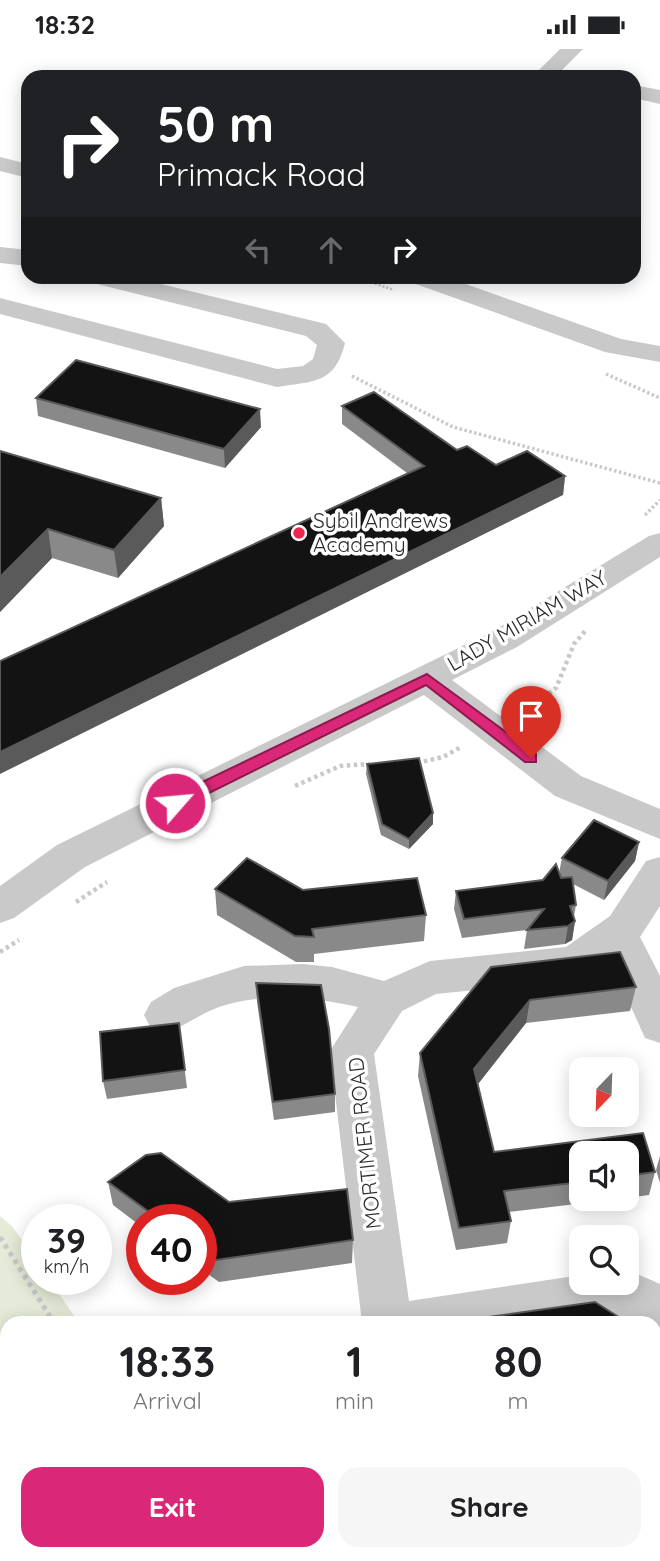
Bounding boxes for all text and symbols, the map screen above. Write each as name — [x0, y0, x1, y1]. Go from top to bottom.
text: 18:32 — [35, 8, 95, 41]
text: 50 m — [157, 93, 274, 154]
icon: right — [42, 98, 133, 189]
text: Primack Road — [157, 154, 366, 194]
icon: left — [239, 231, 277, 269]
icon: ahead — [312, 231, 350, 269]
icon: right — [385, 231, 423, 269]
place label: Sybil Andrews Academy — [313, 507, 448, 557]
marker: Sybil Andrews Academy — [291, 525, 307, 541]
street label: LADY MIRIAM WAY — [442, 564, 611, 676]
pin — [501, 686, 561, 758]
icon: arrive — [512, 697, 550, 735]
position arrow — [138, 766, 212, 840]
street label: MORTIMER ROAD — [342, 1056, 386, 1230]
north arrow — [569, 1057, 639, 1127]
map controls — [569, 1057, 639, 1295]
button: sound — [569, 1141, 639, 1211]
speed limit sign: 40 — [126, 1204, 217, 1295]
text: 39 — [47, 1218, 86, 1262]
button: search — [569, 1225, 639, 1295]
text: km/h — [44, 1255, 89, 1278]
text: 18:33 — [120, 1335, 215, 1388]
text: 1 — [346, 1335, 363, 1388]
text: 80 — [494, 1335, 542, 1388]
text: Arrival — [133, 1386, 202, 1415]
text: min — [335, 1386, 374, 1415]
text: m — [508, 1386, 529, 1415]
button: Exit — [21, 1467, 324, 1547]
button: Share — [338, 1467, 641, 1547]

